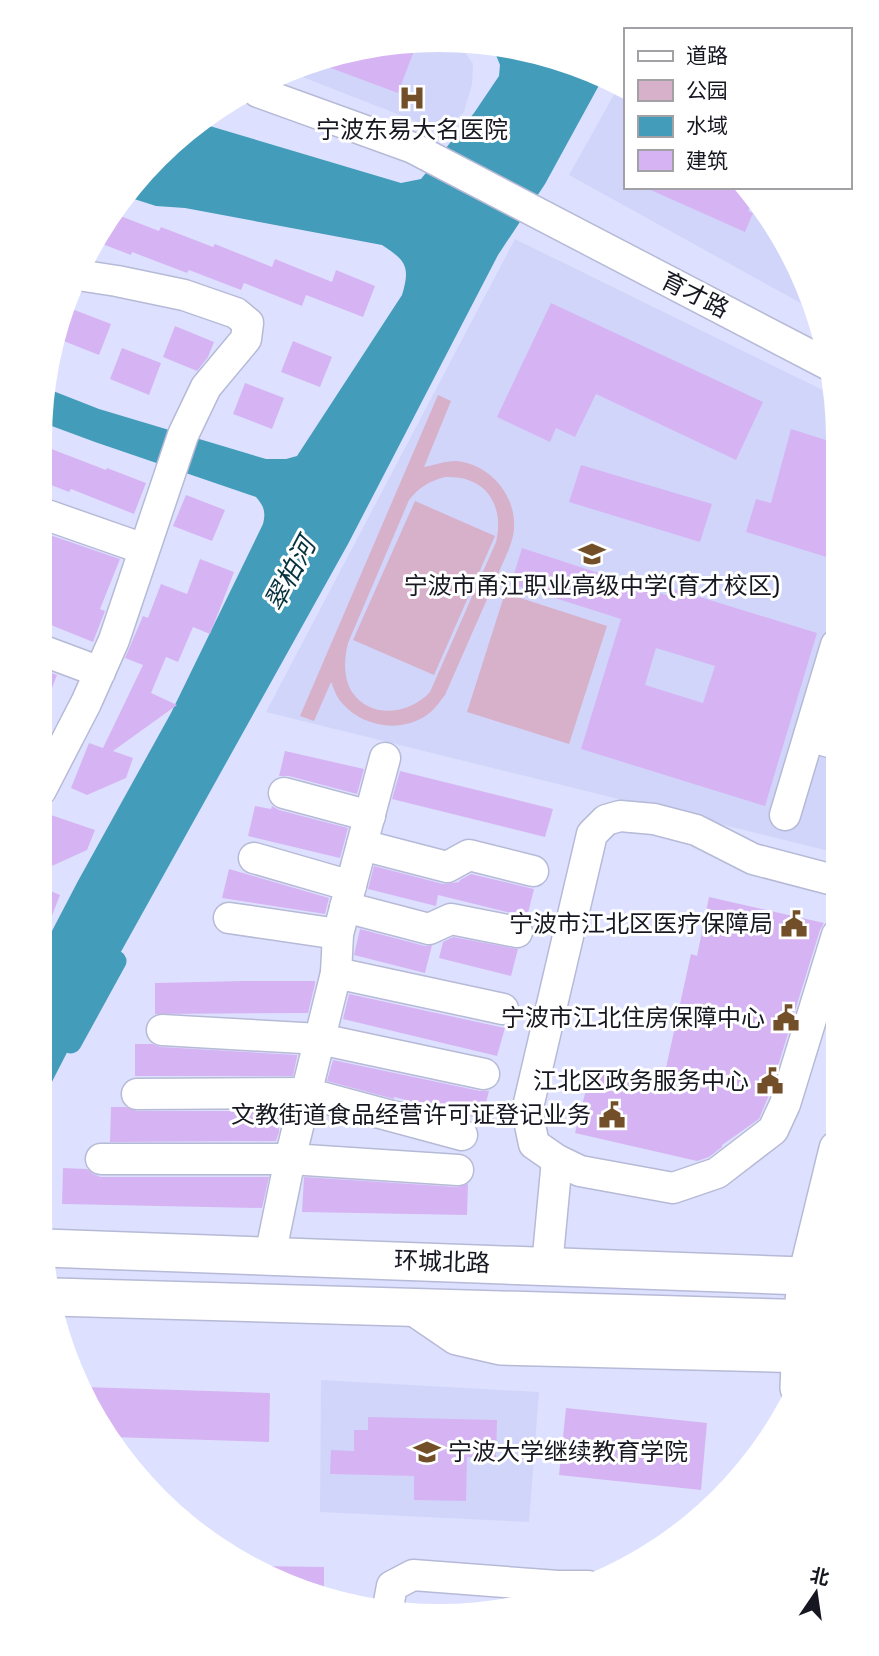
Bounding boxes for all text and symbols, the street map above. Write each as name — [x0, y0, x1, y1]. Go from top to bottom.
legend — [624, 28, 851, 189]
text: 道路 — [686, 43, 728, 68]
text: 公园 — [686, 78, 728, 103]
hospital icon: 宁波东易大名医院 — [397, 83, 427, 113]
text: 水域 — [686, 113, 728, 138]
place label: 宁波东易大名医院 — [316, 116, 508, 144]
text: 建筑 — [686, 148, 728, 173]
street label: 育才路 — [657, 266, 733, 324]
water label: 翠柏河 — [258, 528, 325, 616]
school or university icon: 宁波市甬江职业高级中学(育才校区) — [577, 539, 607, 569]
place label: 宁波市甬江职业高级中学(育才校区) — [404, 572, 780, 600]
public building icon: 宁波市江北区医疗保障局 — [779, 909, 809, 939]
place label: 宁波市江北区医疗保障局 — [509, 910, 773, 938]
public building icon: 宁波市江北住房保障中心 — [771, 1003, 801, 1033]
place label: 宁波市江北住房保障中心 — [501, 1004, 765, 1032]
public building icon: 江北区政务服务中心 — [755, 1066, 785, 1096]
place label: 江北区政务服务中心 — [533, 1067, 749, 1095]
public building icon: 文教街道食品经营许可证登记业务 — [597, 1100, 627, 1130]
place label: 文教街道食品经营许可证登记业务 — [231, 1101, 591, 1129]
street label: 环城北路 — [394, 1246, 490, 1278]
school or university icon: 宁波大学继续教育学院 — [412, 1437, 442, 1467]
place label: 宁波大学继续教育学院 — [448, 1438, 688, 1466]
north arrow — [781, 1558, 851, 1628]
text: 北 — [808, 1564, 832, 1590]

